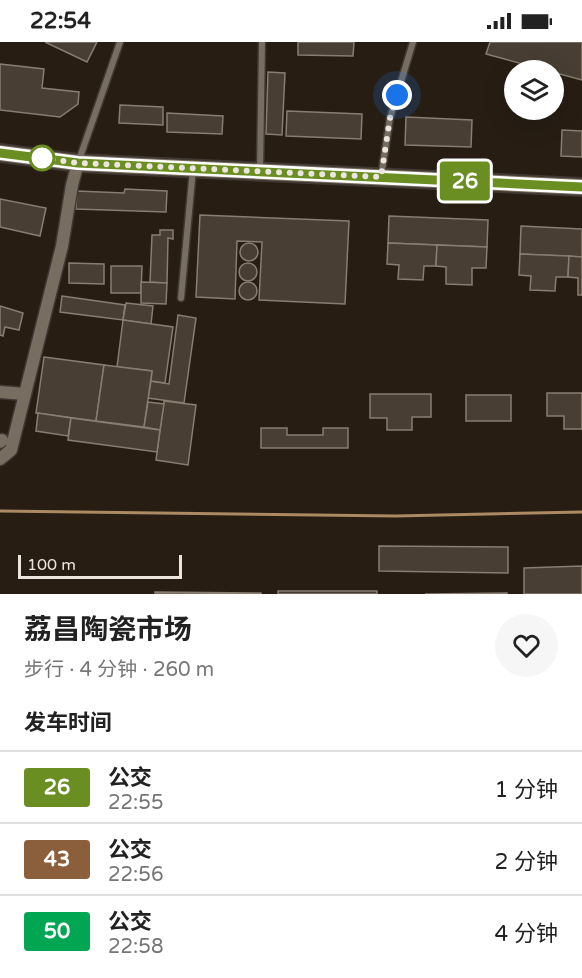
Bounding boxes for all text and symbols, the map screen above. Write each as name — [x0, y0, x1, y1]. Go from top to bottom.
text: 22:54 — [30, 8, 91, 34]
map controls — [504, 60, 564, 120]
button: layers — [504, 60, 564, 120]
your location — [382, 80, 412, 110]
unlabelled marker — [29, 145, 55, 171]
line badge: 26 — [438, 162, 492, 200]
text: 26 — [452, 169, 478, 194]
scale bar — [18, 552, 182, 580]
text: 100 m — [27, 555, 76, 575]
text: 荔昌陶瓷市场 — [24, 613, 192, 647]
button: heart — [495, 614, 558, 677]
text: 步行 · 4 分钟 · 260 m — [24, 658, 214, 682]
text: 发车时间 — [24, 710, 112, 736]
text: 公交 — [108, 765, 152, 791]
text: 26 — [44, 775, 70, 800]
text: 1 分钟 — [494, 777, 558, 803]
text: 22:55 — [108, 791, 163, 815]
text: 公交 — [108, 837, 152, 863]
text: 43 — [44, 847, 70, 872]
text: 2 分钟 — [494, 849, 558, 875]
text: 22:56 — [108, 863, 163, 887]
text: 公交 — [108, 909, 152, 935]
text: 50 — [44, 919, 70, 944]
text: 4 分钟 — [494, 921, 558, 947]
text: 22:58 — [108, 935, 163, 959]

